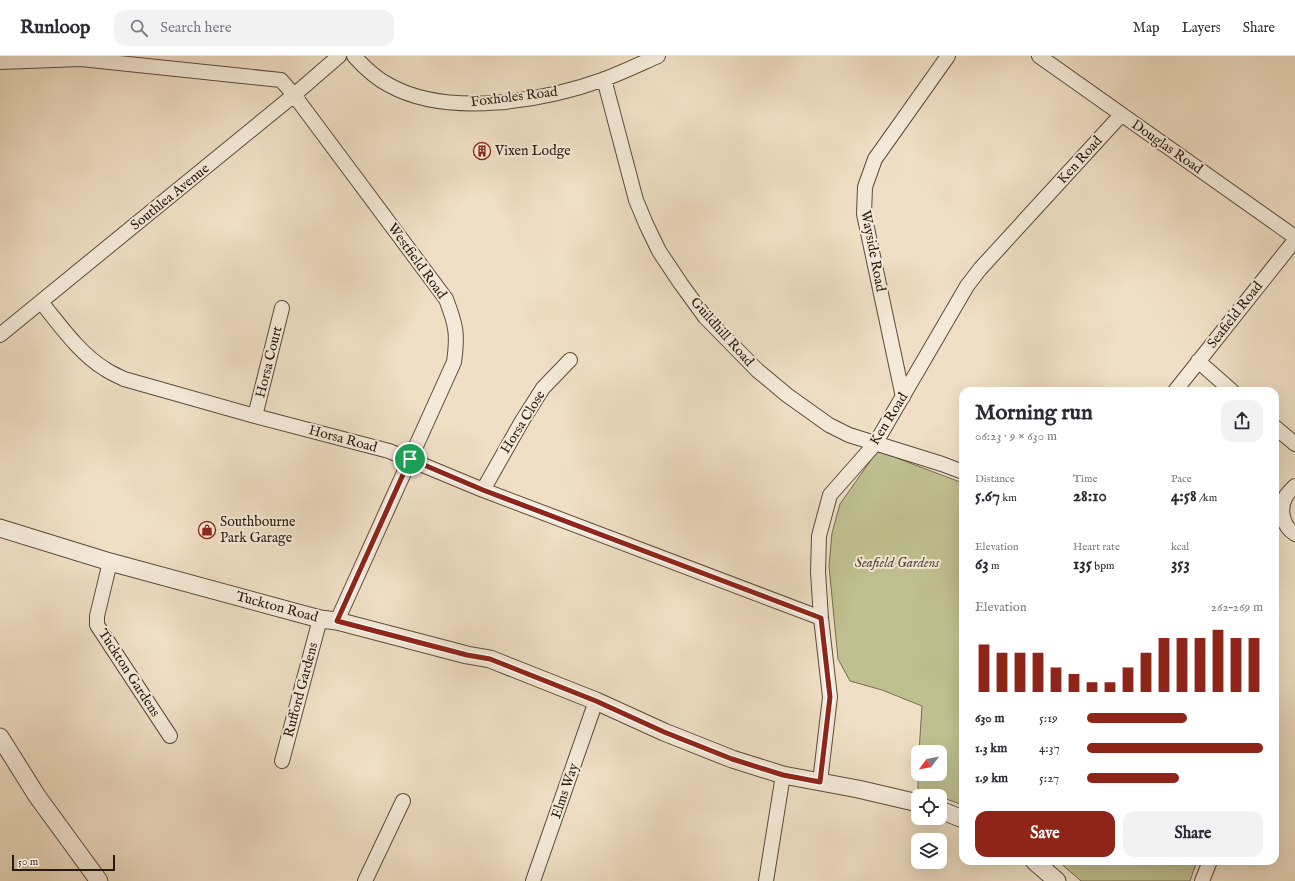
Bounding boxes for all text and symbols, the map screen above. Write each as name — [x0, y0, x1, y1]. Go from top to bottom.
search box — [114, 10, 394, 46]
text: Runloop — [20, 16, 90, 40]
icon: search — [128, 17, 150, 39]
text: Search here — [160, 18, 232, 37]
text: Map — [1133, 19, 1160, 37]
text: Layers — [1182, 19, 1221, 37]
text: Share — [1243, 19, 1275, 37]
street label: Foxholes Road — [469, 83, 559, 111]
street label: Douglas Road — [1128, 116, 1207, 179]
street label: Ken Road — [1054, 132, 1107, 188]
building icon: Vixen Lodge — [472, 141, 492, 161]
place label: Vixen Lodge — [494, 142, 571, 160]
street label: Southlea Avenue — [127, 159, 214, 234]
street label: Wayside Road — [856, 209, 890, 294]
street label: Westfield Road — [383, 220, 451, 303]
street label: Seafield Road — [1203, 277, 1267, 352]
street label: Guildhill Road — [686, 294, 758, 371]
street label: Horsa Court — [251, 324, 287, 400]
street label: Horsa Close — [497, 387, 550, 457]
street label: Ken Road — [866, 389, 912, 449]
text: Morning run — [975, 399, 1093, 427]
button: share — [1221, 400, 1263, 442]
street label: Horsa Road — [307, 421, 380, 457]
text: 06:23 · 9 × 630 m — [975, 428, 1057, 445]
pin — [393, 442, 427, 476]
icon: arrive — [399, 448, 421, 470]
text: Distance — [975, 472, 1015, 486]
text: Time — [1073, 472, 1097, 486]
text: Pace — [1171, 472, 1192, 486]
text: 5.67 — [975, 486, 1000, 507]
text: 28:10 — [1073, 486, 1107, 507]
text: 4:58 — [1171, 486, 1197, 507]
text: km — [1000, 491, 1017, 505]
text: /km — [1197, 491, 1217, 505]
place label: Southbourne Park Garage — [220, 513, 296, 547]
shop icon: Southbourne Park Garage — [197, 520, 217, 540]
text: Elevation — [975, 540, 1019, 554]
text: Heart rate — [1073, 540, 1120, 554]
text: kcal — [1171, 540, 1189, 554]
park label: Seafield Gardens — [855, 554, 940, 572]
text: 63 — [975, 554, 989, 575]
text: 135 — [1073, 554, 1092, 575]
text: 353 — [1171, 554, 1190, 575]
text: m — [989, 559, 999, 573]
text: bpm — [1092, 559, 1115, 573]
street label: Tuckton Road — [234, 587, 320, 627]
text: Elevation — [975, 599, 1027, 616]
text: 262–269 m — [1211, 599, 1263, 616]
street label: Tuckton Gardens — [94, 626, 164, 720]
street label: Rufford Gardens — [280, 640, 322, 740]
text: 630 m — [975, 710, 1005, 727]
text: 5:19 — [1039, 710, 1058, 727]
text: 1.3 km — [975, 740, 1007, 757]
text: 4:37 — [1039, 740, 1060, 757]
north arrow — [911, 745, 947, 781]
map controls — [911, 745, 947, 869]
street label: Elms Way — [547, 761, 583, 821]
text: 1.9 km — [975, 770, 1008, 787]
text: 5:27 — [1039, 770, 1059, 787]
button: locate — [911, 789, 947, 825]
button: Save — [975, 811, 1115, 857]
button: Share — [1123, 811, 1263, 857]
button: layers — [911, 833, 947, 869]
scale bar — [12, 853, 115, 872]
text: 50 m — [18, 855, 38, 869]

